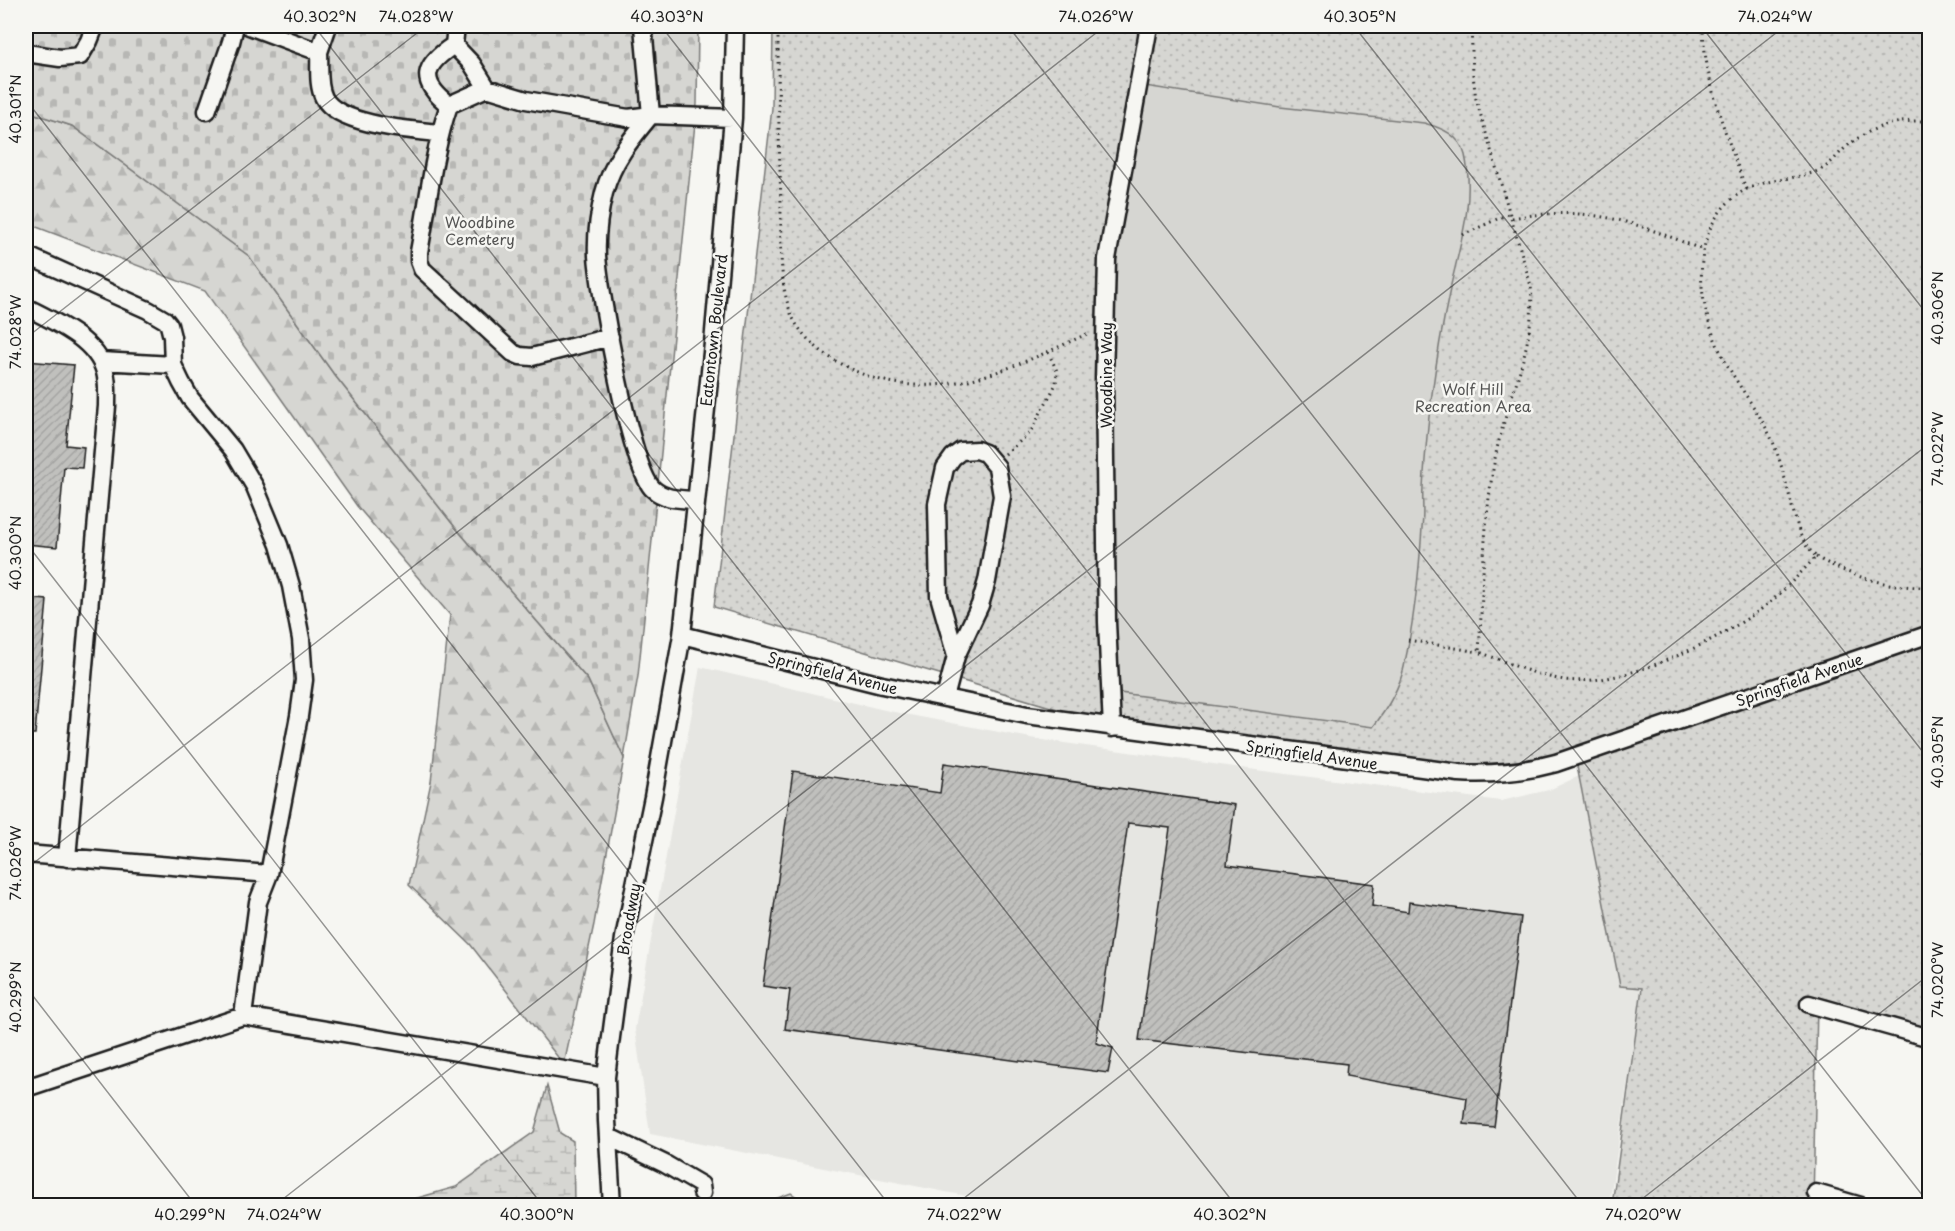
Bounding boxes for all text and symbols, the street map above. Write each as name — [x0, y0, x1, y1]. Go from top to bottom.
text: 40.302°N — [283, 4, 357, 27]
text: 74.028°W — [379, 4, 454, 27]
text: 40.303°N — [630, 4, 704, 27]
text: 74.026°W — [1059, 4, 1134, 27]
text: 40.305°N — [1323, 4, 1397, 27]
text: 74.024°W — [1738, 4, 1813, 27]
text: 40.301°N — [3, 74, 26, 144]
park label: Woodbine Cemetery — [445, 210, 515, 250]
street label: Eatontown Boulevard — [694, 253, 732, 407]
text: 40.306°N — [1925, 271, 1948, 345]
text: 74.028°W — [3, 294, 26, 369]
street label: Woodbine Way — [1094, 322, 1117, 428]
park label: Wolf Hill Recreation Area — [1415, 377, 1532, 417]
text: 74.022°W — [1925, 411, 1948, 486]
text: 40.300°N — [3, 516, 26, 590]
street label: Springfield Avenue — [766, 645, 900, 699]
street label: Springfield Avenue — [1732, 646, 1866, 712]
text: 40.305°N — [1925, 715, 1948, 789]
street label: Springfield Avenue — [1245, 733, 1379, 775]
text: 74.026°W — [3, 825, 26, 900]
street label: Broadway — [610, 881, 646, 957]
text: 74.020°W — [1925, 941, 1948, 1018]
text: 40.299°N — [3, 961, 26, 1033]
text: 40.299°N — [154, 1202, 226, 1225]
text: 74.024°W — [247, 1202, 322, 1225]
text: 40.300°N — [500, 1202, 574, 1225]
text: 74.022°W — [927, 1202, 1002, 1225]
text: 40.302°N — [1193, 1202, 1267, 1225]
text: 74.020°W — [1605, 1202, 1682, 1225]

